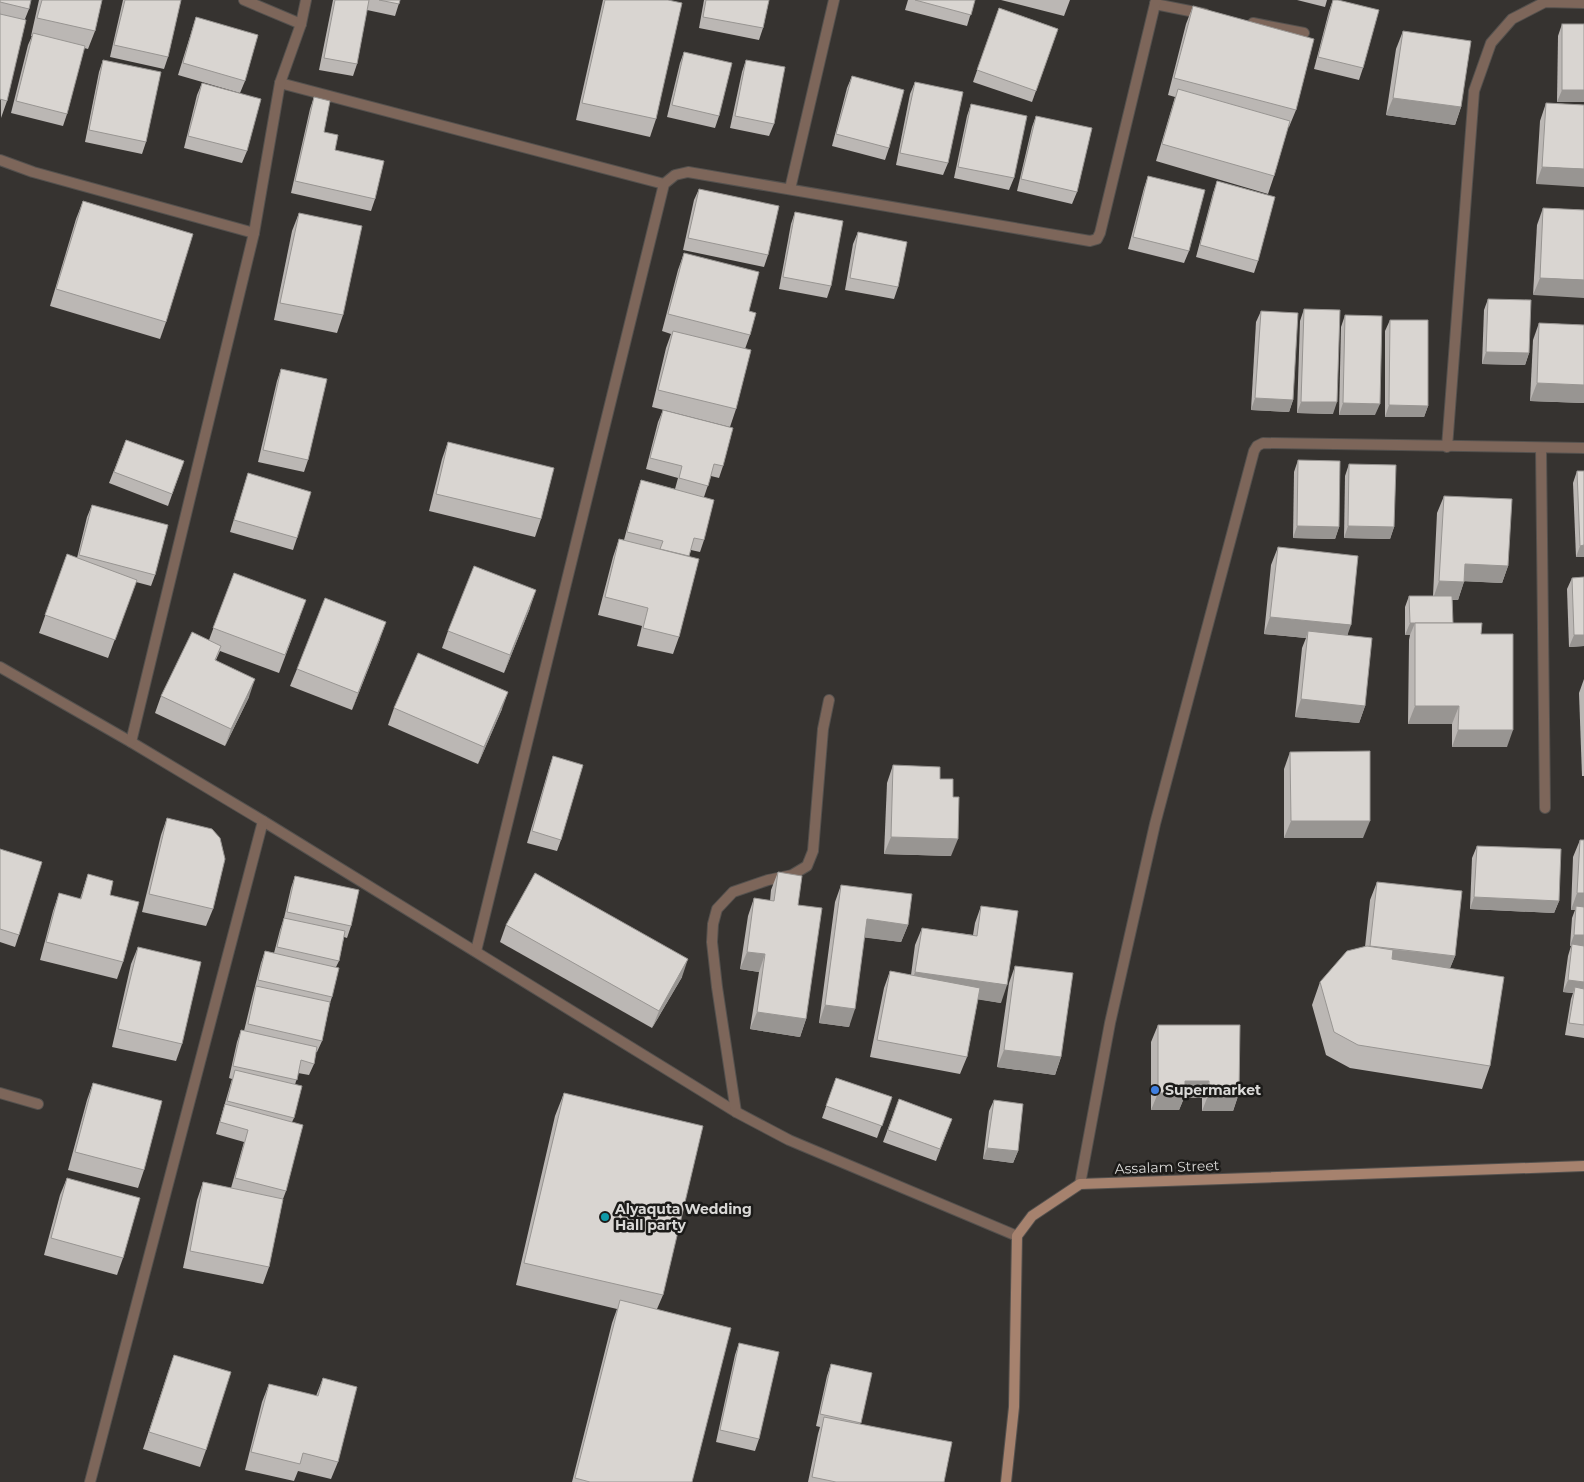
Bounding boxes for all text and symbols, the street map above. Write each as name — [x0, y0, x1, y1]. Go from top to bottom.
place label: Supermarket — [1165, 1081, 1261, 1099]
marker: Supermarket — [1149, 1084, 1161, 1096]
street label: Assalam Street — [1114, 1156, 1220, 1178]
place label: Alyaquta Wedding Hall party — [614, 1200, 752, 1234]
marker: Alyaquta Wedding Hall party — [599, 1211, 611, 1223]

